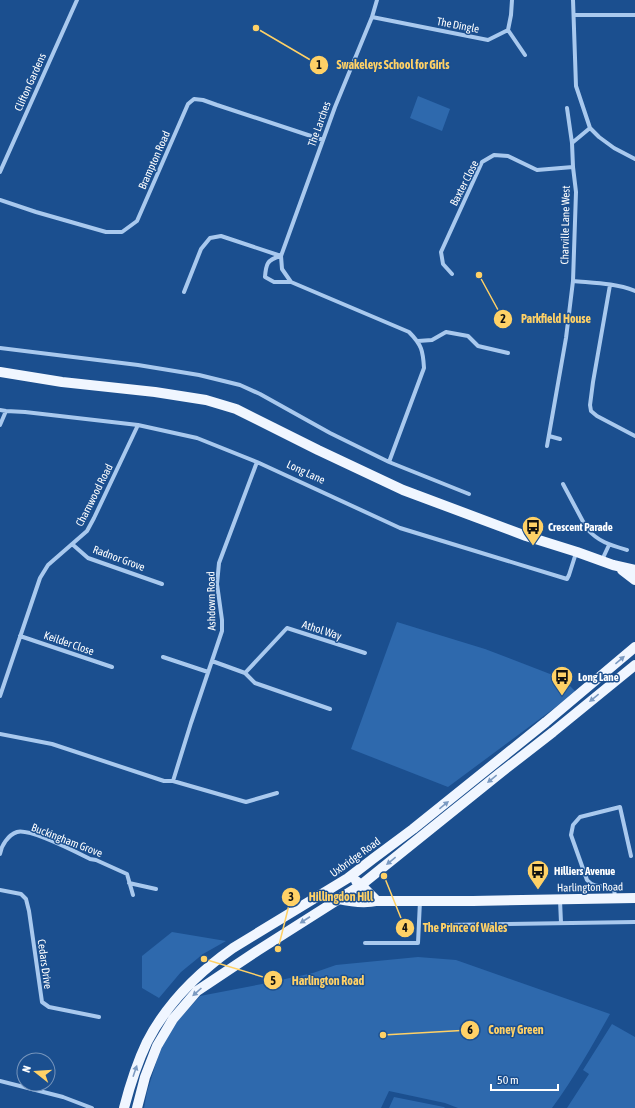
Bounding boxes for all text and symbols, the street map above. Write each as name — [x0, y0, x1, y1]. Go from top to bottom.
street label: The Dingle — [436, 15, 480, 35]
street label: Clifton Gardens — [12, 51, 48, 113]
callout: Swakeleys School for Girls — [309, 53, 458, 77]
text: 1 — [316, 58, 322, 72]
text: Swakeleys School for Girls — [337, 58, 450, 72]
street label: The Larches — [305, 100, 333, 148]
street label: Brampton Road — [136, 129, 172, 191]
street label: Baxter Close — [447, 158, 481, 208]
street label: Charville Lane West — [558, 185, 572, 265]
callout: Parkfield House — [493, 307, 599, 331]
text: 2 — [500, 312, 506, 326]
text: Parkfield House — [521, 312, 592, 326]
street label: Long Lane — [285, 458, 327, 486]
street label: Charnwood Road — [73, 462, 115, 528]
bus stop icon: Crescent Parade — [520, 514, 546, 547]
place label: Crescent Parade — [548, 521, 613, 533]
street label: Radnor Grove — [91, 543, 147, 573]
street label: Ashdown Road — [204, 571, 218, 631]
street label: Athol Way — [301, 618, 344, 642]
street label: Keilder Close — [42, 629, 96, 657]
one-way arrow — [615, 655, 626, 664]
bus stop icon: Long Lane — [549, 664, 575, 697]
place label: Long Lane — [578, 671, 619, 683]
one-way arrow — [589, 694, 599, 703]
one-way arrow — [487, 775, 498, 784]
one-way arrow — [438, 800, 449, 809]
street label: Buckingham Grove — [30, 821, 104, 859]
street label: Uxbridge Road — [328, 835, 382, 879]
one-way arrow — [385, 856, 396, 865]
bus stop icon: Hilliers Avenue — [525, 858, 551, 891]
place label: Hilliers Avenue — [554, 865, 615, 877]
street label: Harlington Road — [557, 880, 623, 894]
callout: Hillingdon Hill — [281, 885, 382, 909]
text: 3 — [288, 890, 294, 904]
text: Hillingdon Hill — [309, 890, 374, 904]
callout: The Prince of Wales — [395, 916, 515, 940]
one-way arrow — [299, 917, 311, 924]
text: 4 — [401, 921, 408, 935]
text: The Prince of Wales — [423, 921, 508, 935]
street label: Cedars Drive — [36, 938, 54, 990]
callout: Harlington Road — [263, 968, 372, 992]
text: 5 — [270, 974, 276, 988]
text: Harlington Road — [292, 974, 364, 988]
one-way arrow — [192, 988, 202, 997]
callout: Coney Green — [460, 1018, 551, 1042]
text: 6 — [467, 1023, 473, 1037]
text: Coney Green — [488, 1023, 544, 1037]
north arrow — [16, 1052, 56, 1092]
text: N — [20, 1064, 33, 1074]
one-way arrow — [133, 1064, 139, 1076]
scale bar — [491, 1066, 558, 1092]
text: 50 m — [497, 1073, 519, 1087]

